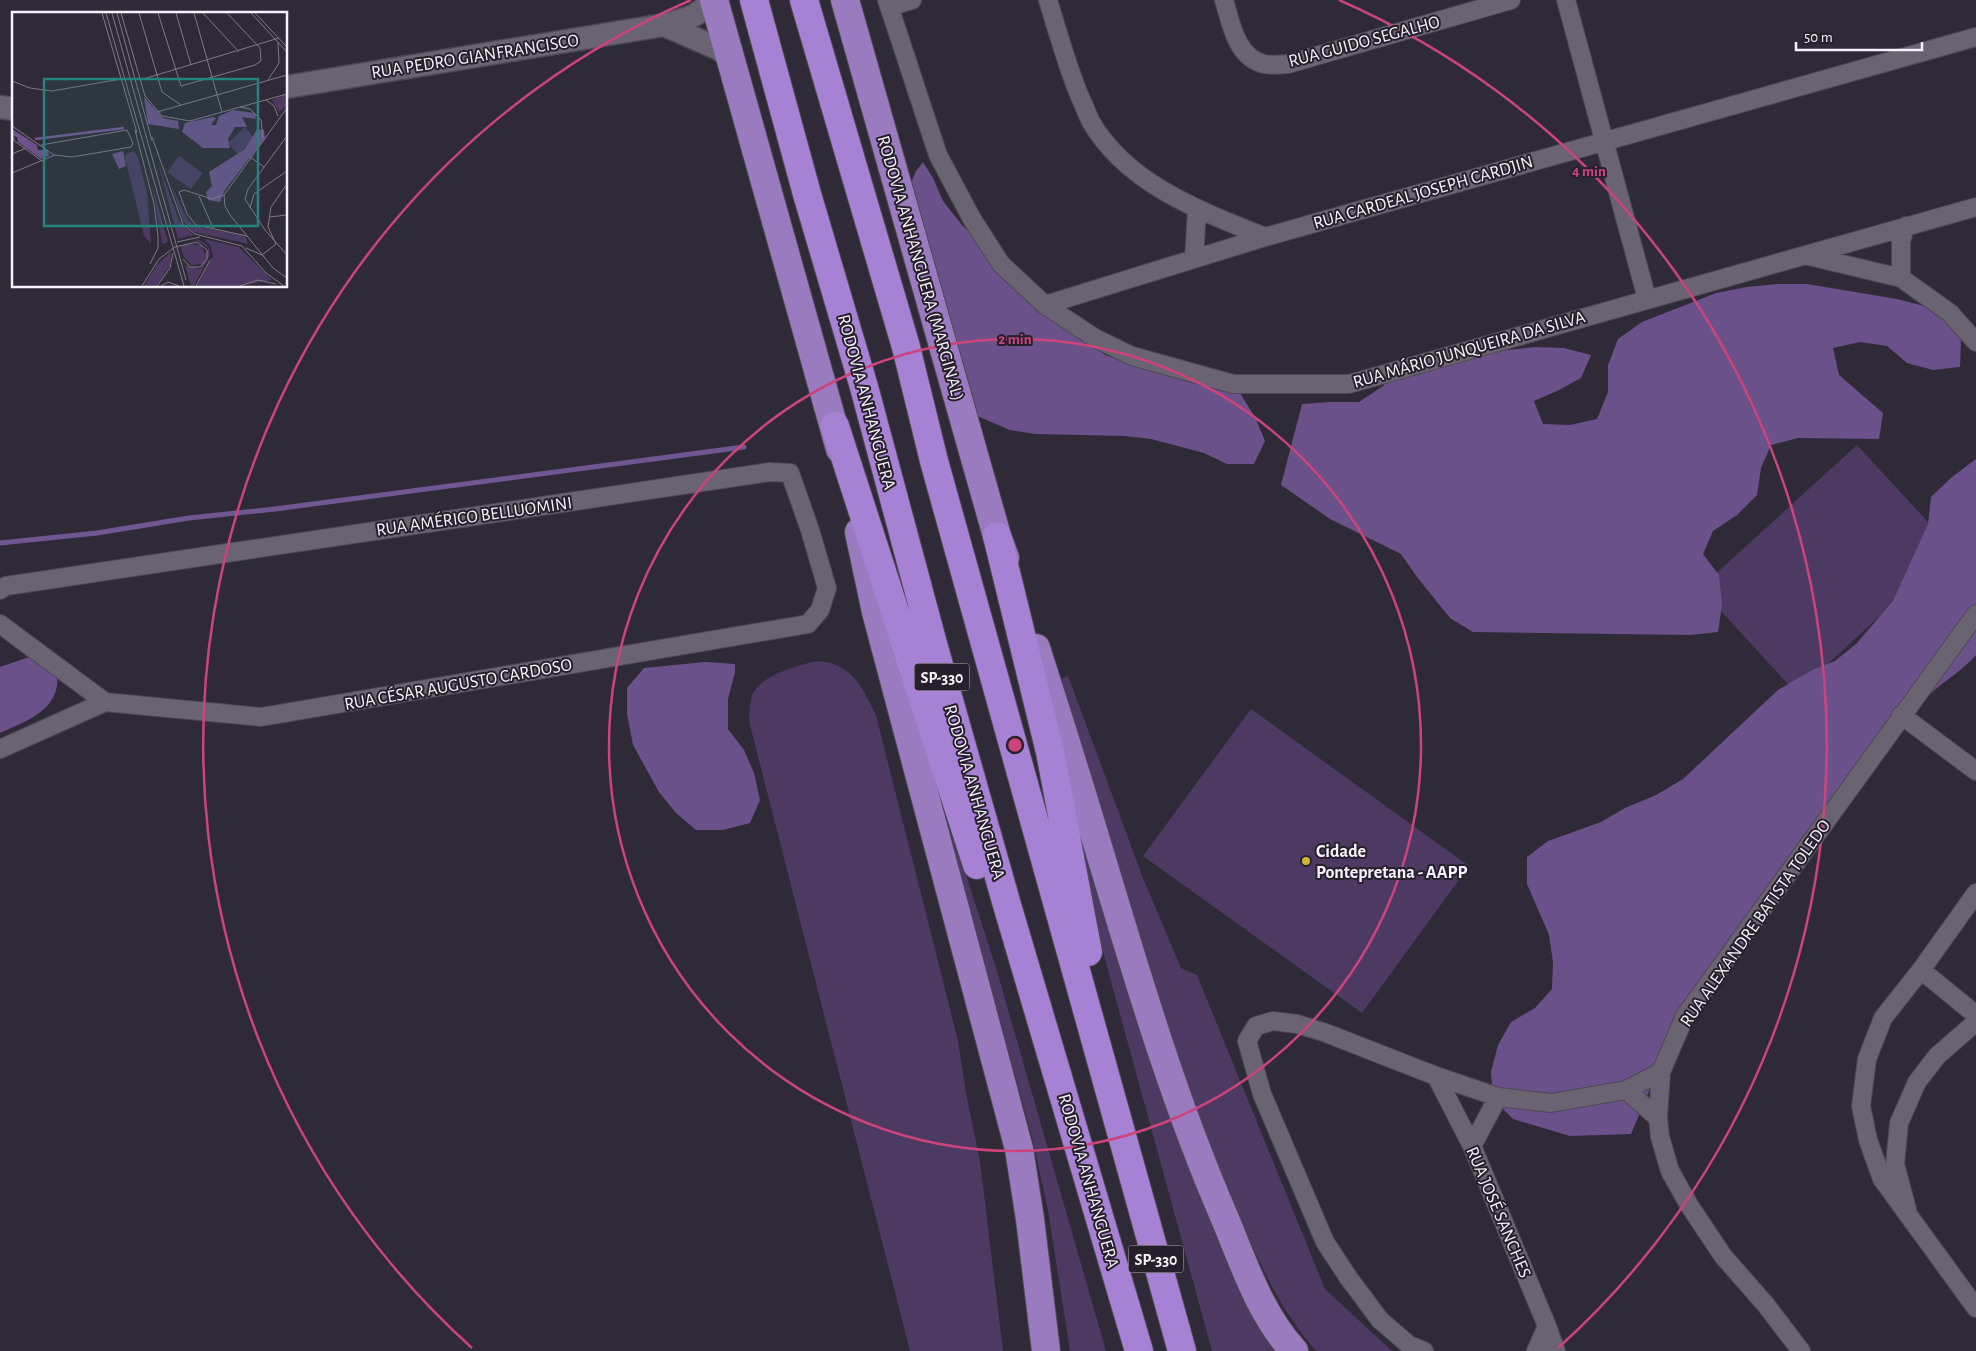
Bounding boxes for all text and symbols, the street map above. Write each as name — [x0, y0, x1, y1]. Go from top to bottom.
inset map — [12, 12, 288, 288]
street label: RUA GUIDO SEGALHO — [1287, 13, 1442, 71]
scale bar — [1796, 20, 1922, 52]
text: 50 m — [1804, 30, 1833, 45]
street label: RUA PEDRO GIANFRANCISCO — [370, 32, 580, 82]
street label: RODOVIA ANHANGUERA (MARGINAL) — [874, 134, 967, 403]
street label: RUA CARDEAL JOSEPH CARDJIN — [1311, 153, 1535, 233]
text: 4 min — [1572, 164, 1606, 179]
street label: RUA MÁRIO JUNQUEIRA DA SILVA — [1350, 305, 1588, 392]
street label: RODOVIA ANHANGUERA — [834, 313, 898, 493]
text: 2 min — [998, 332, 1032, 347]
street label: RUA AMÉRICO BELLUOMINI — [375, 491, 573, 540]
street label: RUA CÉSAR AUGUSTO CARDOSO — [342, 653, 573, 714]
road number: SP-330 — [914, 664, 970, 690]
street label: RODOVIA ANHANGUERA — [940, 703, 1008, 882]
centre of rings — [1006, 736, 1024, 754]
street label: RUA ALEXANDRE BATISTA TOLEDO — [1677, 817, 1834, 1030]
place label: Cidade Pontepretana - AAPP — [1316, 843, 1467, 882]
marker: Cidade Pontepretana - AAPP — [1300, 855, 1312, 867]
street label: RODOVIA ANHANGUERA — [1054, 1092, 1122, 1271]
street label: RUA JOSÉ SANCHES — [1462, 1143, 1537, 1281]
road number: SP-330 — [1128, 1246, 1184, 1272]

